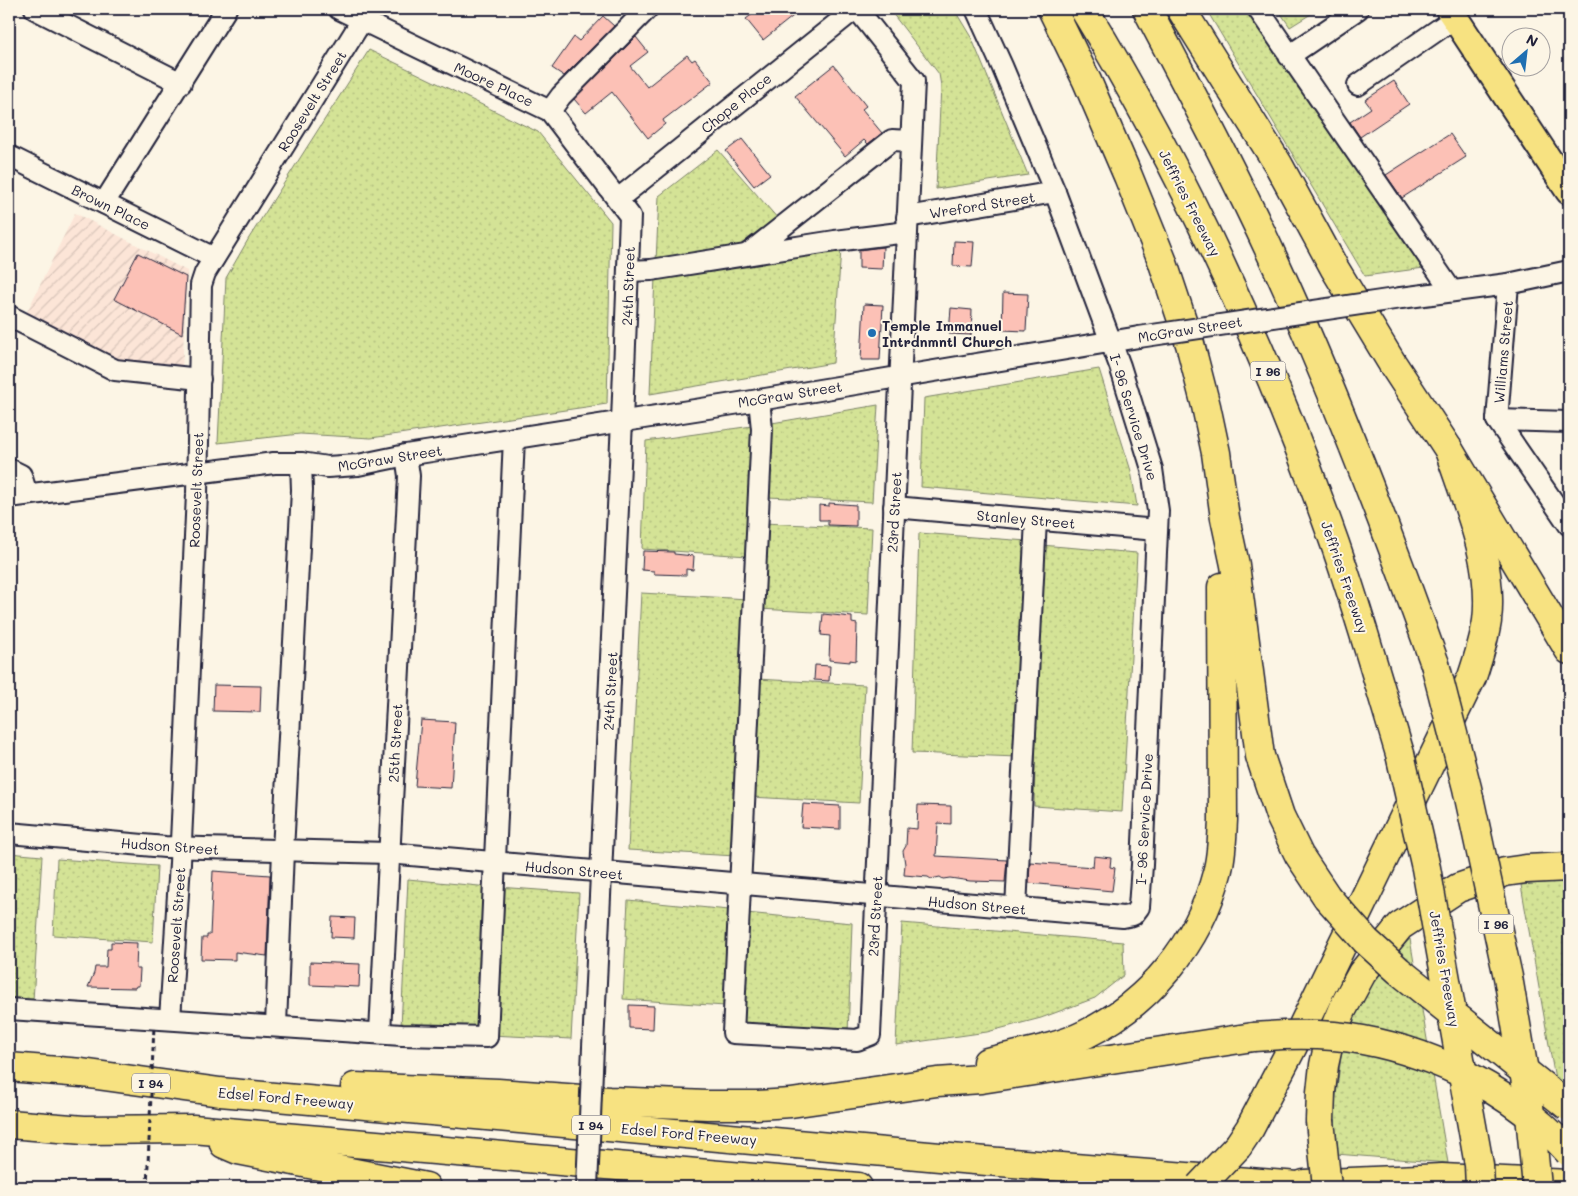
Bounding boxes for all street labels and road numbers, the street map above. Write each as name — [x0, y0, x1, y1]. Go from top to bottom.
street label: Roosevelt Street — [273, 47, 351, 155]
street label: Moore Place — [451, 57, 537, 111]
street label: Chope Place — [697, 69, 775, 137]
street label: Jeffries Freeway — [1155, 146, 1225, 260]
street label: Brown Place — [69, 180, 153, 234]
street label: Wreford Street — [928, 187, 1036, 223]
street label: 24th Street — [617, 246, 639, 326]
street label: Williams Street — [1489, 300, 1517, 404]
street label: McGraw Street — [1136, 311, 1244, 347]
street label: I- 96 Service Drive — [1106, 351, 1162, 483]
road number: I 96 — [1250, 362, 1286, 381]
street label: McGraw Street — [736, 376, 844, 412]
street label: Roosevelt Street — [184, 432, 208, 548]
street label: McGraw Street — [336, 440, 444, 476]
street label: 23rd Street — [882, 471, 906, 553]
street label: Stanley Street — [976, 505, 1076, 533]
street label: Jeffries Freeway — [1317, 518, 1373, 636]
street label: 24th Street — [598, 651, 622, 731]
street label: 25th Street — [383, 703, 407, 783]
street label: I- 96 Service Drive — [1131, 753, 1157, 885]
street label: Hudson Street — [120, 833, 220, 859]
street label: Hudson Street — [524, 856, 624, 884]
street label: Roosevelt Street — [162, 867, 190, 983]
street label: 23rd Street — [863, 875, 887, 957]
street label: Hudson Street — [927, 891, 1027, 919]
street label: Jeffries Freeway — [1425, 909, 1465, 1029]
road number: I 96 — [1478, 914, 1514, 934]
road number: I 94 — [132, 1074, 170, 1092]
street label: Edsel Ford Freeway — [217, 1083, 355, 1113]
road number: I 94 — [572, 1116, 610, 1134]
street label: Edsel Ford Freeway — [620, 1119, 758, 1149]

